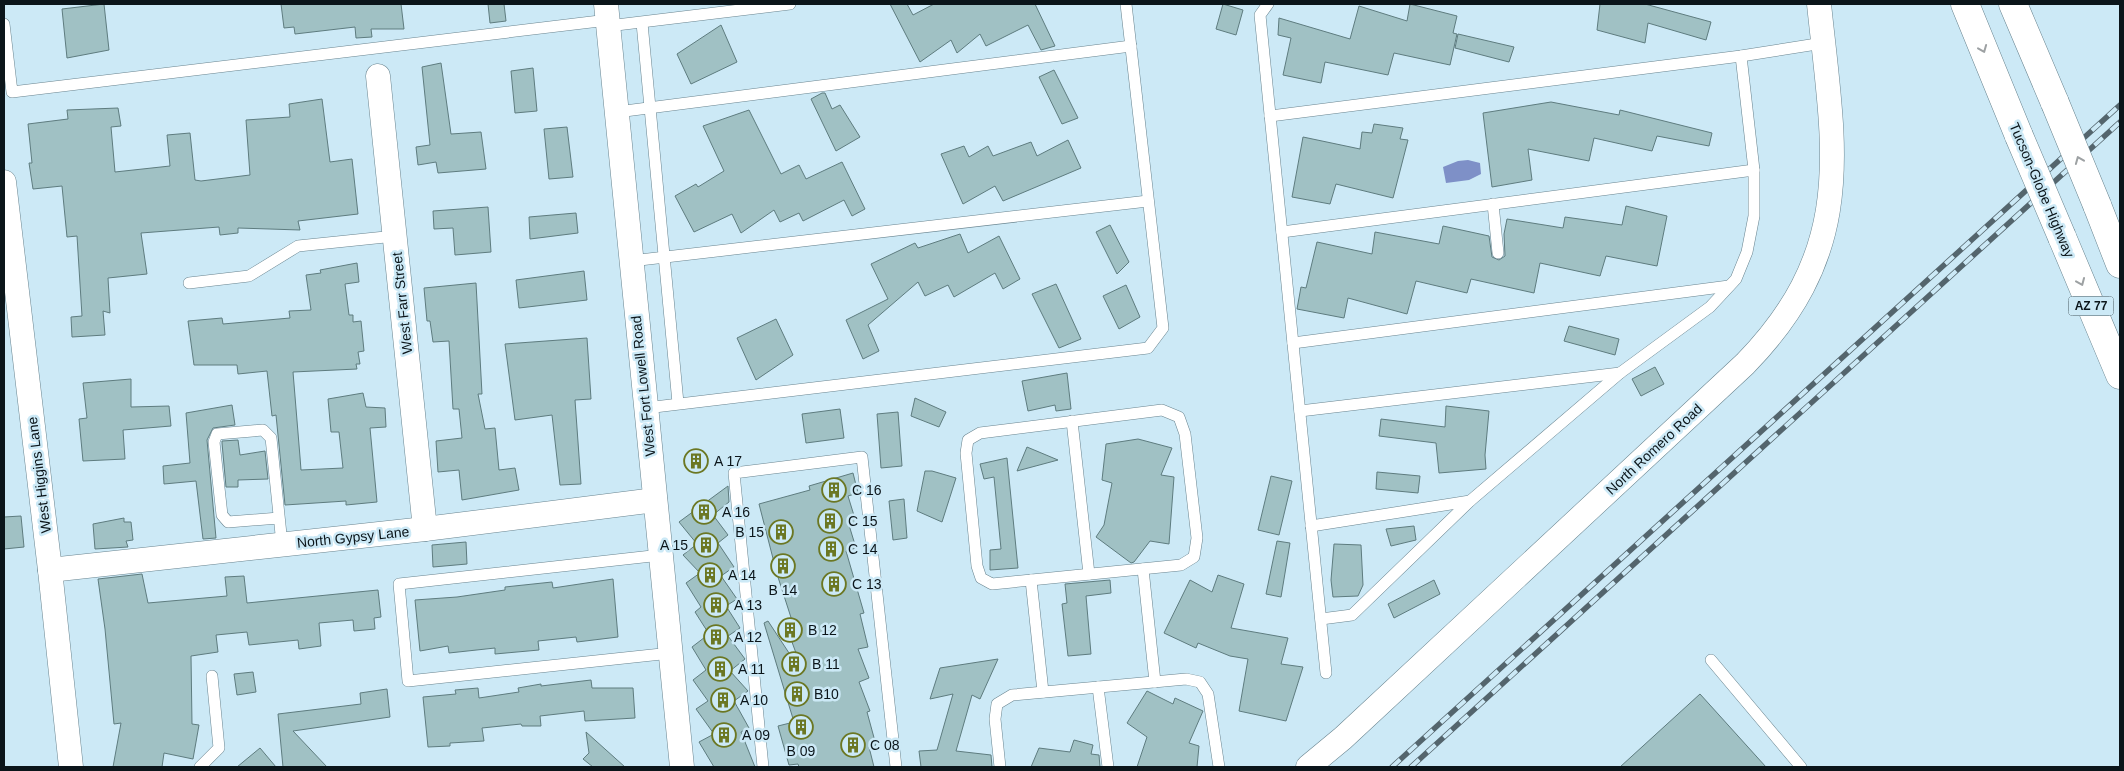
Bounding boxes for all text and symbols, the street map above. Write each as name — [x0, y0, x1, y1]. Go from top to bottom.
one-way arrow — [1977, 44, 1988, 53]
street label: Tucson-Globe Highway — [2006, 120, 2078, 260]
one-way arrow — [2074, 156, 2085, 165]
street label: West Farr Street — [389, 251, 415, 355]
one-way arrow — [2074, 277, 2085, 286]
road number: AZ 77 — [2068, 296, 2114, 316]
street label: West Fort Lowell Road — [628, 315, 658, 457]
street label: North Romero Road — [1603, 400, 1705, 498]
street label: West Higgins Lane — [24, 416, 54, 534]
building icon: A 17 — [683, 448, 709, 474]
place label: A 17 — [714, 453, 742, 469]
building icon: C 16 — [821, 477, 847, 503]
place label: C 16 — [852, 482, 882, 498]
building icon: A 16 — [691, 499, 717, 525]
place label: A 16 — [722, 504, 750, 520]
building icon: C 15 — [817, 508, 843, 534]
place label: C 15 — [848, 513, 878, 529]
building icon: B 15 — [768, 519, 794, 545]
street label: North Gypsy Lane — [296, 523, 410, 551]
place label: B 15 — [735, 524, 764, 540]
building icon: A 15 — [693, 532, 719, 558]
building icon: C 14 — [818, 536, 844, 562]
place label: A 15 — [660, 537, 688, 553]
place label: C 14 — [848, 541, 878, 557]
building icon: B 14 — [770, 553, 796, 579]
building icon: A 14 — [697, 562, 723, 588]
place label: A 14 — [728, 567, 756, 583]
building icon: C 13 — [821, 571, 847, 597]
place label: C 13 — [852, 576, 882, 592]
place label: B 14 — [769, 582, 798, 598]
building icon: A 13 — [703, 592, 729, 618]
place label: A 13 — [734, 597, 762, 613]
building icon: B 12 — [777, 617, 803, 643]
place label: B 12 — [808, 622, 837, 638]
building icon: A 12 — [703, 624, 729, 650]
place label: A 12 — [734, 629, 762, 645]
building icon: B 11 — [781, 651, 807, 677]
building icon: A 11 — [707, 656, 733, 682]
place label: B 11 — [812, 656, 840, 672]
place label: A 11 — [738, 661, 765, 677]
building icon: B10 — [784, 681, 810, 707]
place label: B10 — [814, 686, 839, 702]
building icon: A 10 — [710, 687, 736, 713]
place label: A 10 — [740, 692, 768, 708]
building icon: B 09 — [788, 714, 814, 740]
building icon: A 09 — [711, 722, 737, 748]
place label: A 09 — [742, 727, 770, 743]
building icon: C 08 — [840, 732, 866, 758]
place label: C 08 — [870, 737, 900, 753]
place label: B 09 — [787, 743, 816, 759]

